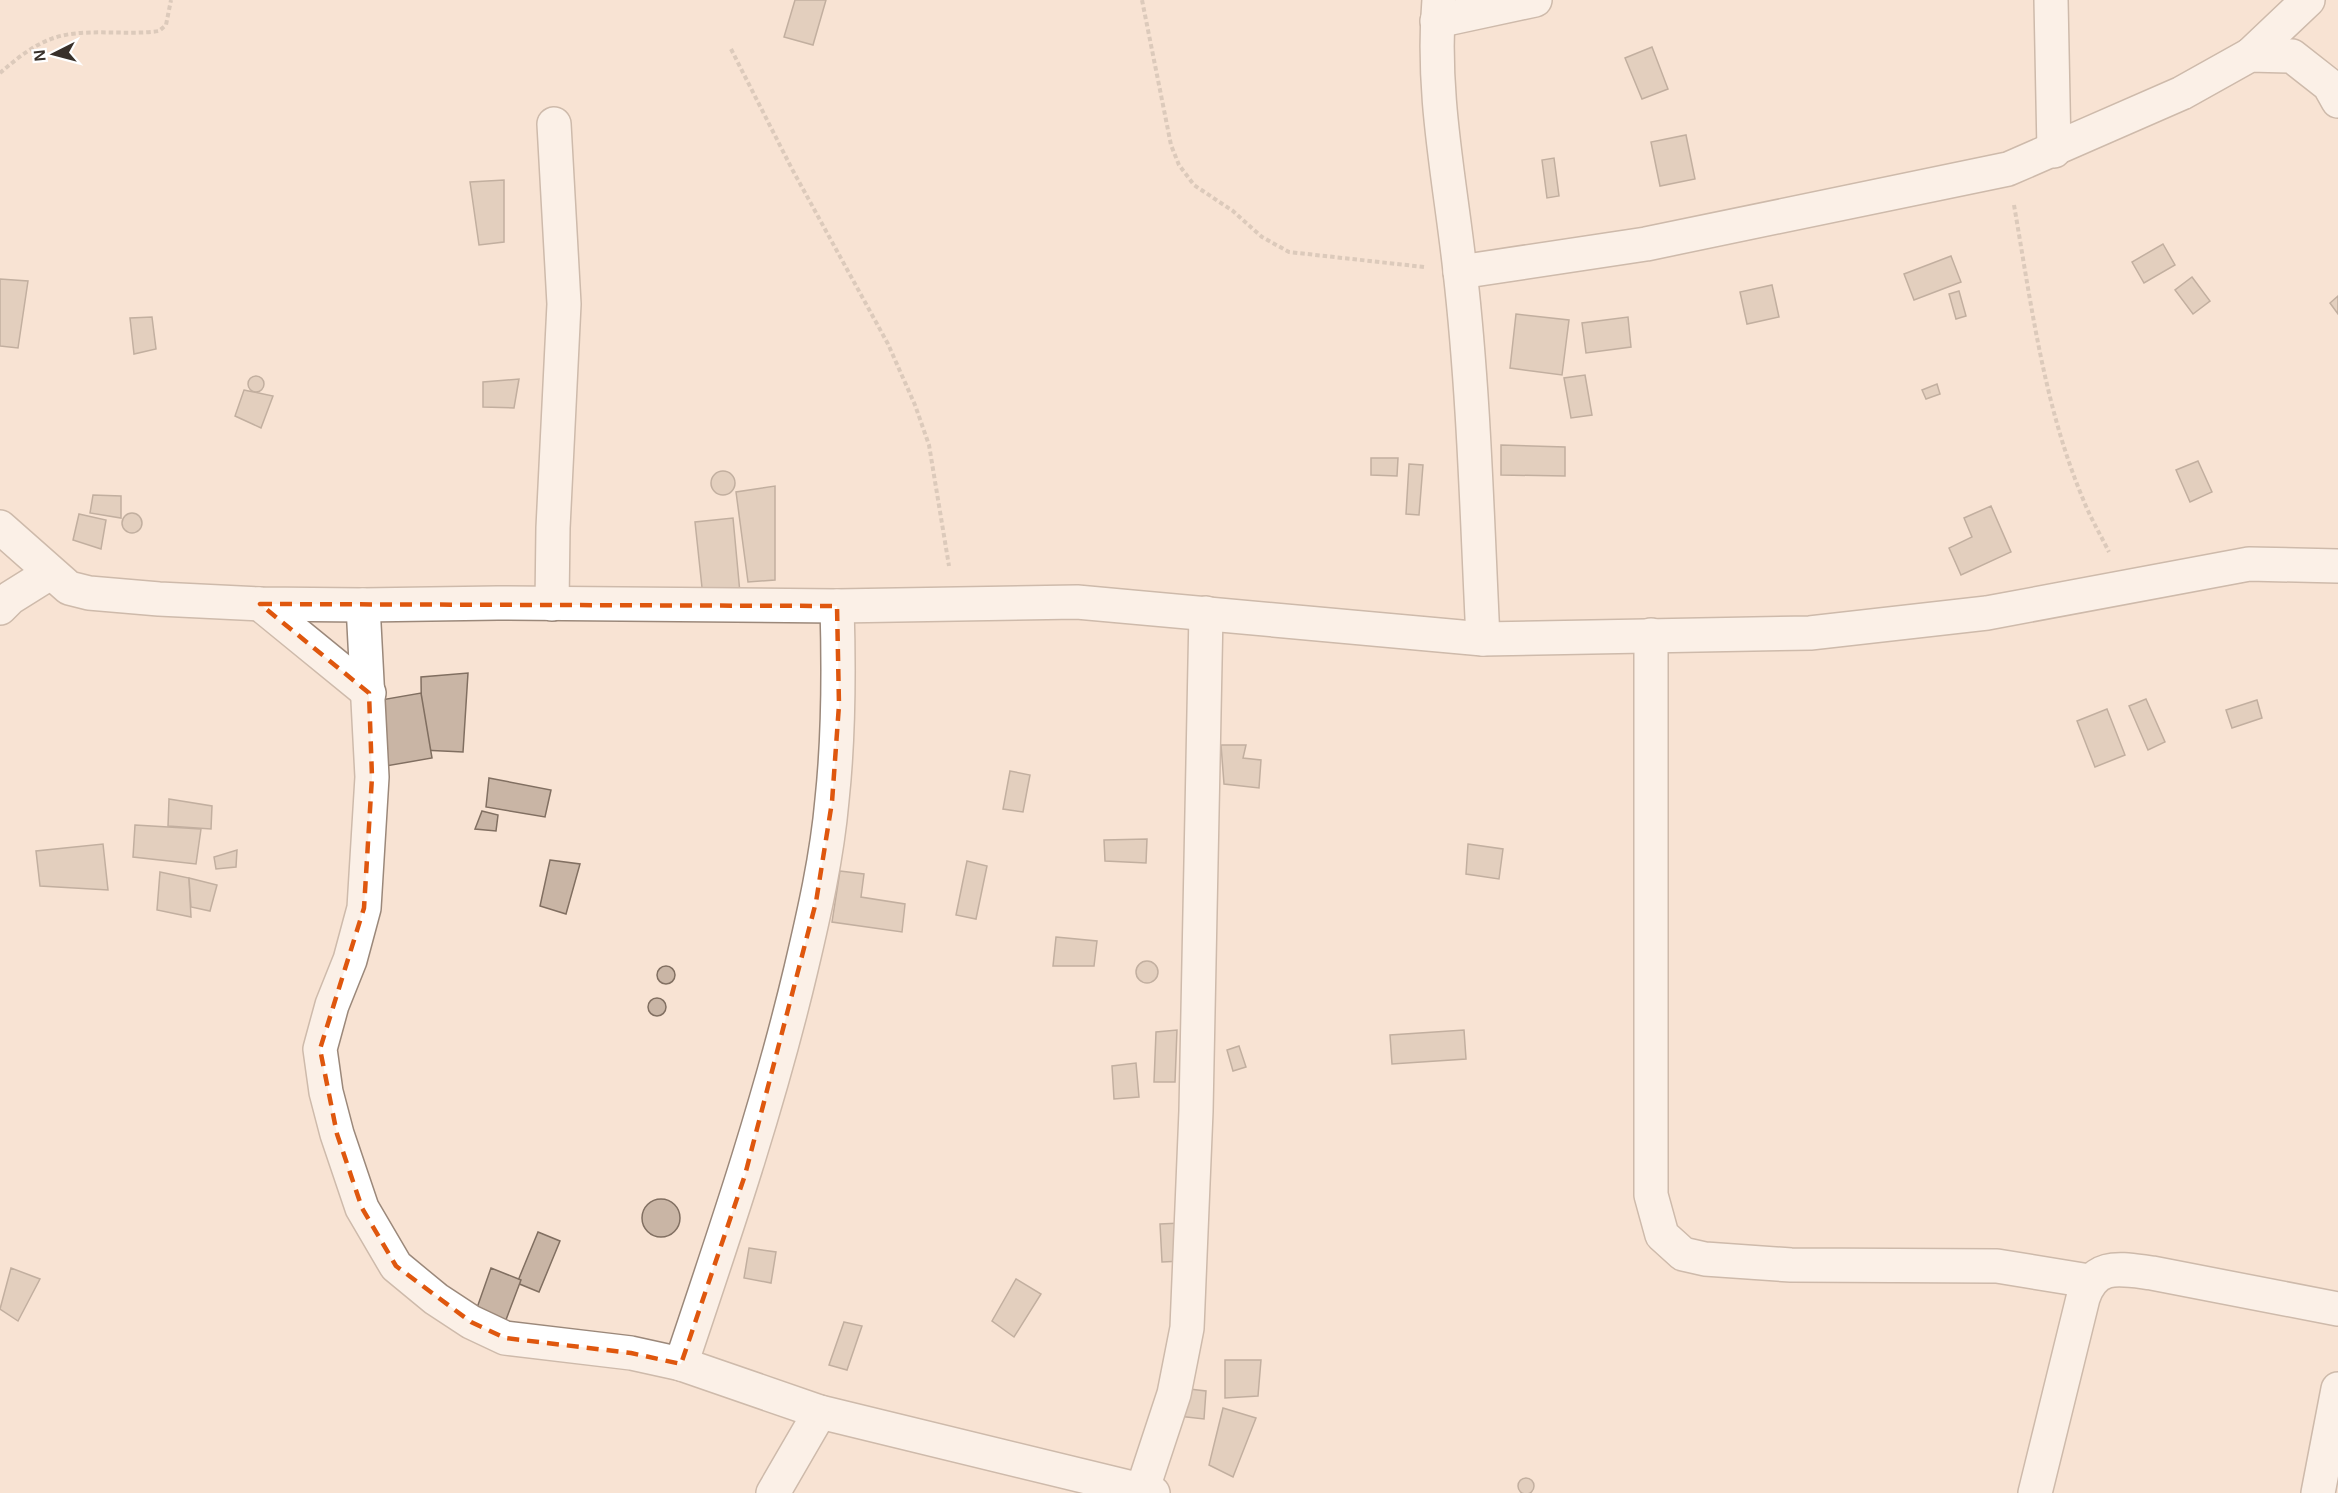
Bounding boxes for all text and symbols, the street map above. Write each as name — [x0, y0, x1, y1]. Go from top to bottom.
north arrow — [24, 24, 84, 84]
text: N — [31, 49, 49, 62]

